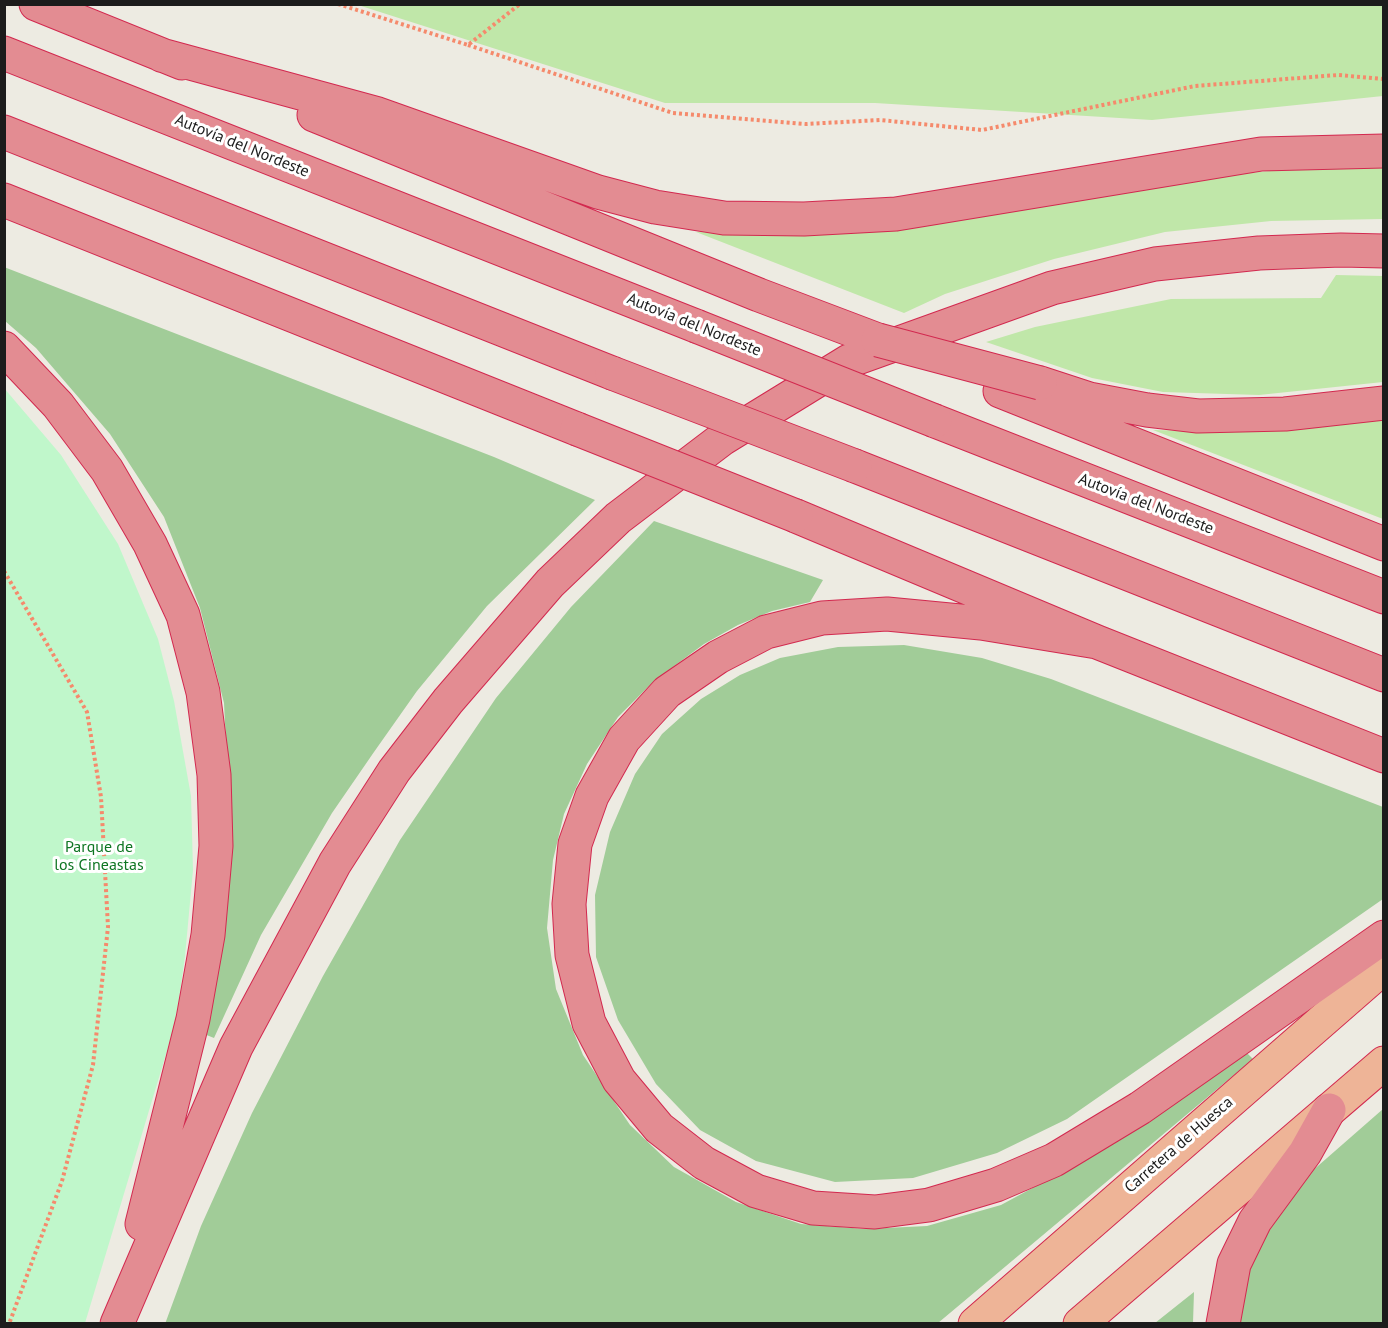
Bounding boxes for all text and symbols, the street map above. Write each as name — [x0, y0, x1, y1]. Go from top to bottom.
street label: Autovía del Nordeste — [172, 110, 312, 182]
street label: Autovía del Nordeste — [624, 289, 764, 361]
street label: Autovía del Nordeste — [1076, 469, 1216, 539]
park label: Parque de los Cineastas — [54, 837, 144, 875]
street label: Carretera de Huesca — [1121, 1093, 1237, 1197]

